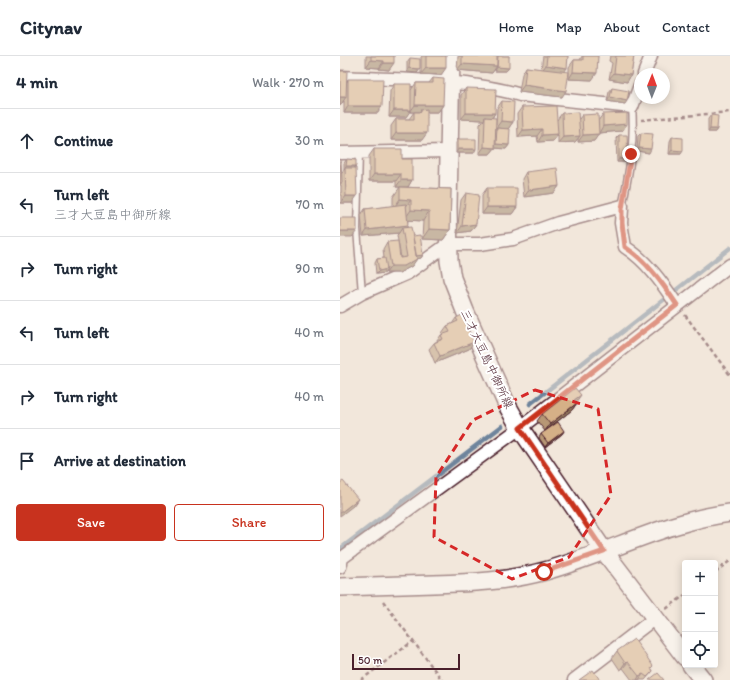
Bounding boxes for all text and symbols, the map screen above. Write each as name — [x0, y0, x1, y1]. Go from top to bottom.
text: Citynav — [20, 16, 82, 39]
text: Home — [499, 19, 534, 36]
text: Map — [556, 19, 582, 36]
text: About — [604, 19, 640, 36]
text: Contact — [662, 19, 710, 36]
north arrow — [634, 68, 670, 104]
text: 4 min — [16, 72, 58, 92]
text: Walk · 270 m — [252, 75, 324, 90]
icon: ahead — [16, 130, 38, 152]
text: Continue — [54, 132, 113, 150]
text: 30 m — [295, 133, 324, 148]
route end — [622, 145, 640, 163]
text: Turn left — [54, 186, 109, 204]
icon: left — [16, 194, 38, 216]
text: 70 m — [296, 197, 324, 212]
text: 三才大豆島中御所線 — [54, 207, 171, 222]
icon: right — [16, 258, 38, 280]
text: Turn right — [54, 260, 118, 278]
text: 90 m — [295, 261, 324, 276]
street label: 三才大豆島中御所線 — [458, 307, 516, 411]
icon: left — [16, 322, 38, 344]
text: Turn left — [54, 324, 109, 342]
text: 40 m — [294, 325, 324, 340]
icon: right — [16, 386, 38, 408]
text: Turn right — [54, 388, 118, 406]
text: 40 m — [294, 389, 324, 404]
icon: arrive — [16, 450, 38, 472]
text: Arrive at destination — [54, 452, 186, 470]
button: Save — [16, 504, 166, 541]
button: Share — [174, 504, 324, 541]
map controls — [682, 560, 718, 668]
button: + — [682, 560, 718, 596]
route start — [535, 563, 553, 581]
button: − — [682, 596, 718, 632]
button: locate — [682, 632, 718, 668]
scale bar — [352, 652, 460, 671]
text: 50 m — [358, 654, 382, 667]

